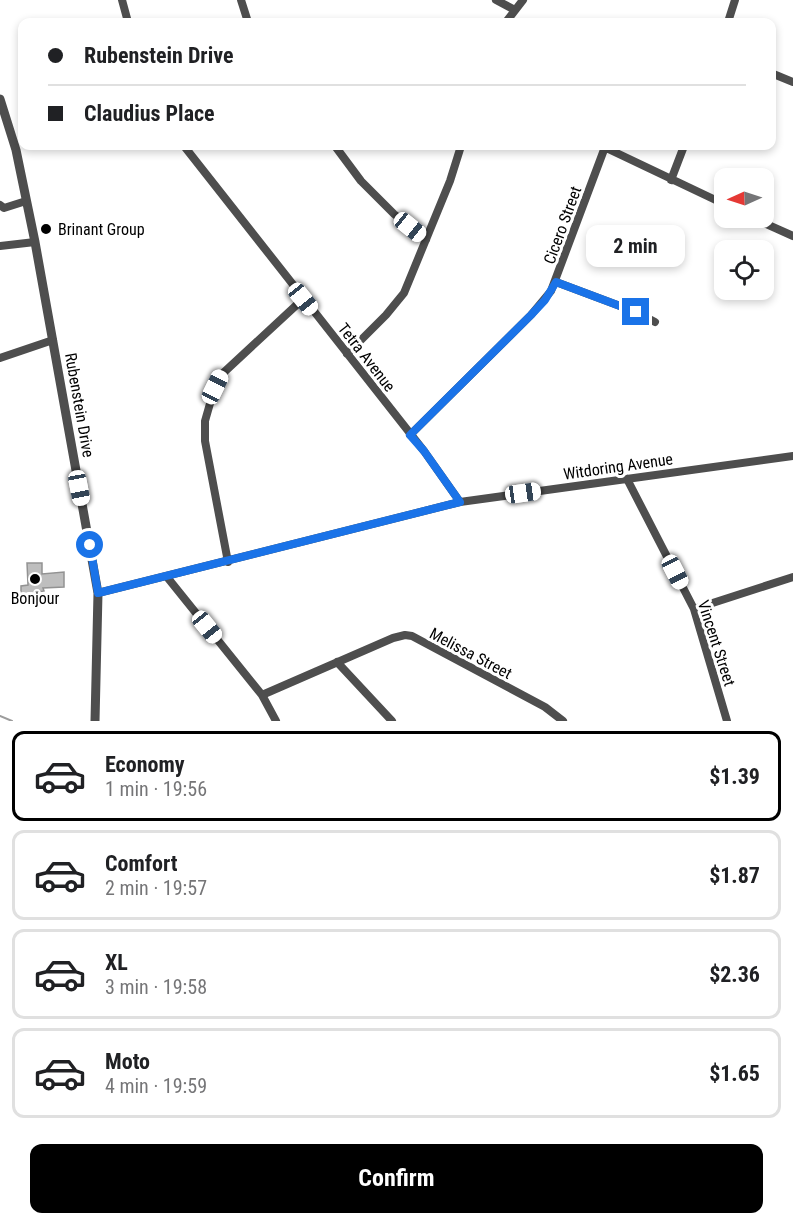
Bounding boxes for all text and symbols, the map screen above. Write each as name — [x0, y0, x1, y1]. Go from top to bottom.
text: Rubenstein Drive — [84, 43, 233, 68]
text: Claudius Place — [84, 101, 215, 126]
north arrow — [714, 168, 774, 228]
map controls — [714, 168, 774, 300]
street label: Cicero Street — [540, 183, 585, 267]
car — [390, 209, 430, 245]
place label: Brinant Group — [58, 220, 145, 239]
marker: Brinant Group — [39, 222, 53, 236]
callout: 2 min — [586, 225, 686, 267]
text: 2 min — [613, 234, 658, 258]
button: locate — [714, 240, 774, 300]
car — [285, 279, 321, 319]
route end — [622, 298, 649, 325]
street label: Tetra Avenue — [334, 319, 399, 395]
street label: Rubenstein Drive — [61, 351, 98, 459]
car — [199, 367, 231, 407]
street label: Witdoring Avenue — [562, 449, 674, 484]
car — [67, 469, 91, 507]
car — [504, 482, 542, 504]
route start — [76, 531, 103, 558]
car — [659, 552, 691, 592]
marker: Bonjour — [28, 572, 42, 586]
place label: Bonjour — [11, 589, 59, 608]
street label: Vincent Street — [694, 598, 739, 689]
car — [189, 607, 225, 647]
street label: Melissa Street — [426, 624, 515, 683]
icon: car — [33, 749, 87, 803]
text: Economy — [105, 752, 185, 777]
text: $1.39 — [709, 764, 760, 789]
text: 1 min · 19:56 — [105, 777, 207, 801]
icon: car — [33, 848, 87, 902]
text: Comfort — [105, 851, 178, 876]
text: $1.87 — [709, 863, 760, 888]
text: 2 min · 19:57 — [105, 876, 207, 900]
icon: car — [33, 947, 87, 1001]
text: XL — [105, 950, 128, 975]
text: $2.36 — [709, 962, 760, 987]
text: 3 min · 19:58 — [105, 975, 207, 999]
icon: car — [33, 1046, 87, 1100]
text: Moto — [105, 1049, 150, 1074]
text: $1.65 — [709, 1061, 760, 1086]
text: 4 min · 19:59 — [105, 1074, 207, 1098]
button: Confirm — [30, 1144, 763, 1213]

